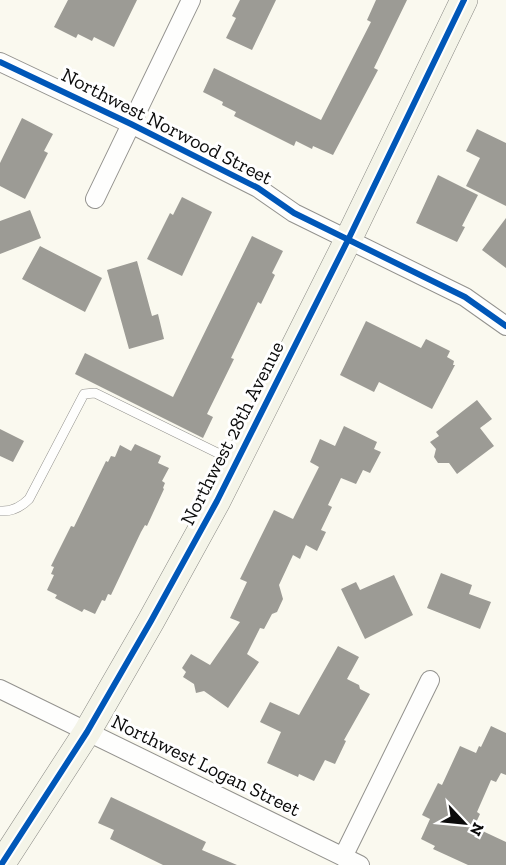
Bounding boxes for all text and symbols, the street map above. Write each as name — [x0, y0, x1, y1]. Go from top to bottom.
street label: Northwest Norwood Street — [58, 62, 277, 190]
street label: Northwest 28th Avenue — [175, 337, 289, 529]
street label: Northwest Logan Street — [108, 709, 305, 821]
north arrow — [434, 793, 494, 853]
text: N — [466, 820, 488, 839]

